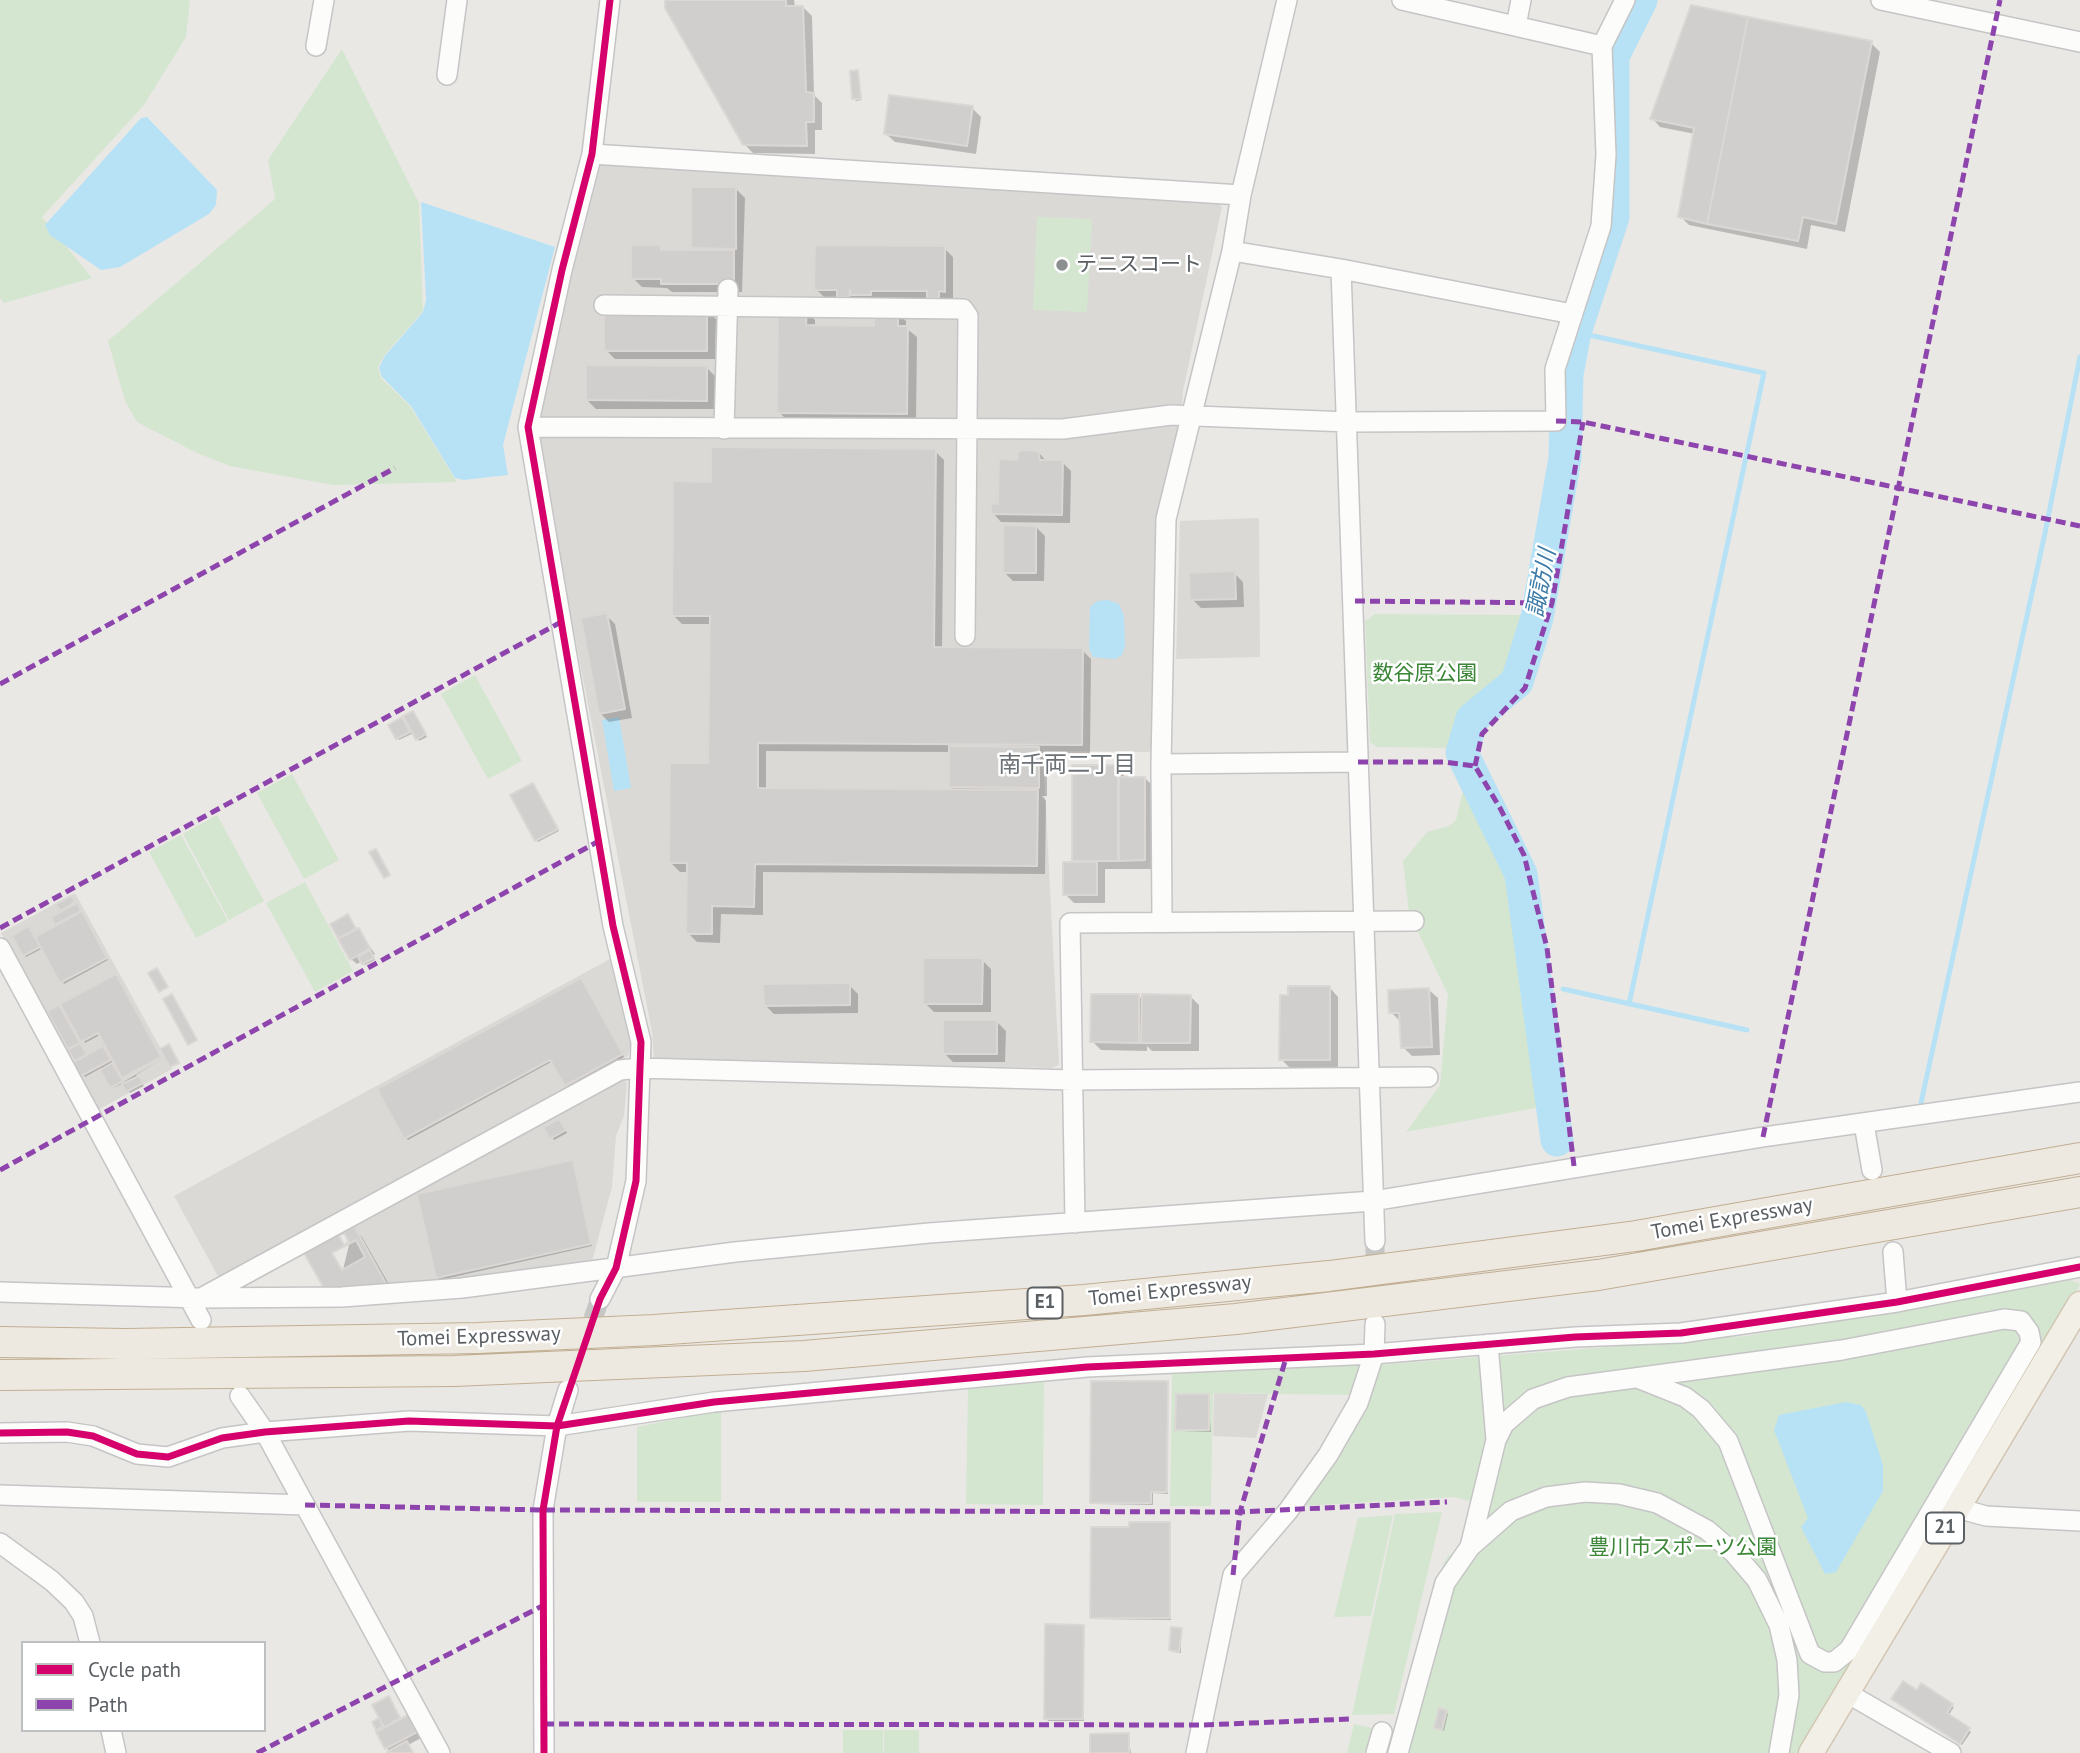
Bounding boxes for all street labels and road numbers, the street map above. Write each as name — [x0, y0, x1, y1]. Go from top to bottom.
street label: Tomei Expressway — [1649, 1192, 1815, 1246]
street label: Tomei Expressway — [1087, 1270, 1253, 1312]
road number: E1 — [1028, 1288, 1062, 1318]
street label: Tomei Expressway — [397, 1322, 561, 1352]
road number: 21 — [1926, 1512, 1964, 1544]

